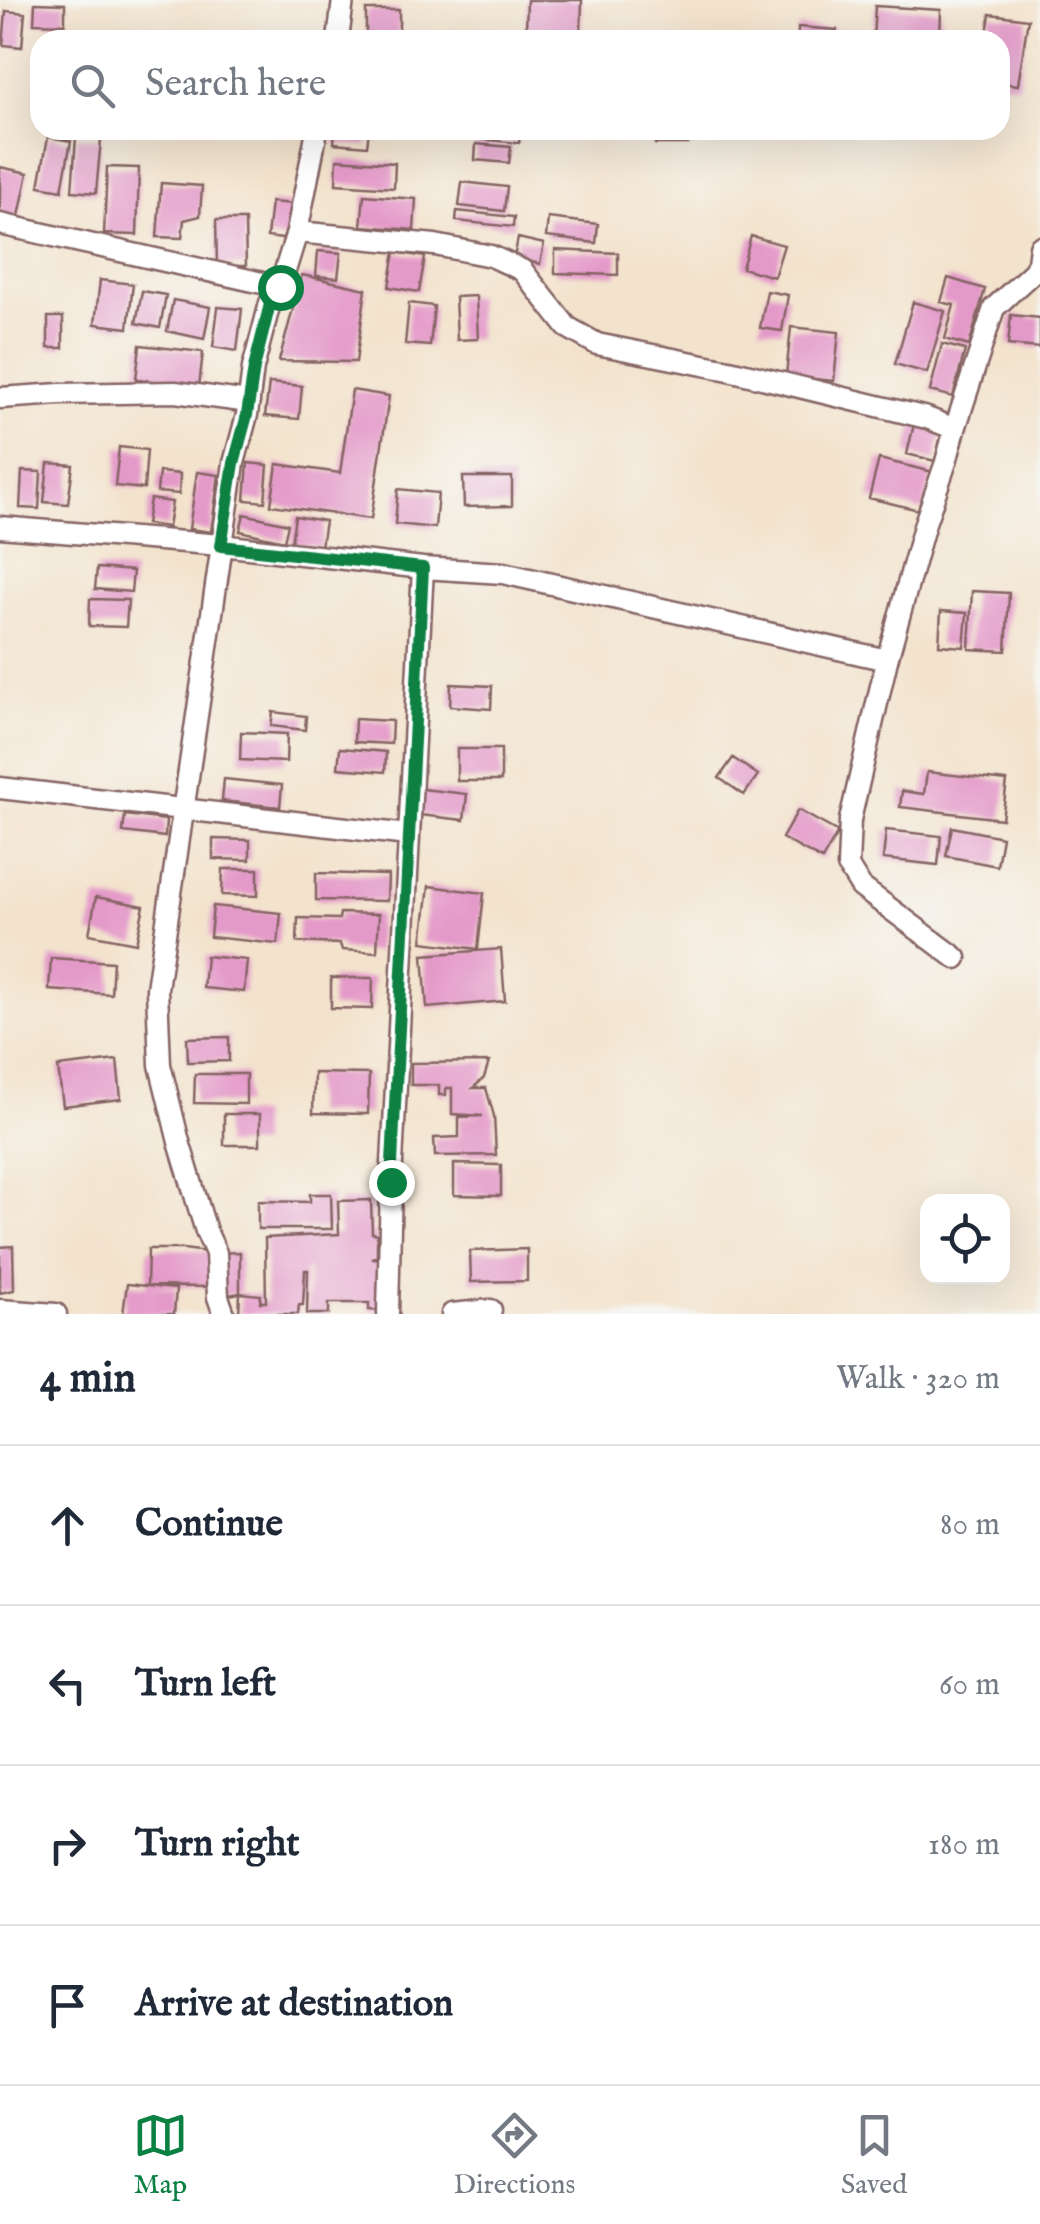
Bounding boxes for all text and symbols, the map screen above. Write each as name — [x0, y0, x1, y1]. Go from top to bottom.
search box — [30, 30, 1010, 140]
icon: search — [65, 58, 120, 113]
text: Search here — [145, 61, 326, 109]
route start — [258, 265, 304, 311]
route end — [369, 1160, 415, 1206]
map controls — [920, 1194, 1010, 1284]
button: locate — [920, 1194, 1010, 1284]
text: 4 min — [40, 1353, 136, 1406]
text: Walk · 320 m — [836, 1359, 1000, 1400]
icon: ahead — [40, 1498, 95, 1553]
text: Continue — [135, 1501, 283, 1549]
text: 80 m — [940, 1505, 1000, 1546]
icon: left — [40, 1658, 95, 1713]
text: Turn left — [135, 1661, 276, 1709]
text: 60 m — [939, 1665, 1000, 1706]
icon: right — [40, 1818, 95, 1873]
text: Turn right — [135, 1821, 299, 1869]
text: 180 m — [928, 1825, 1000, 1866]
icon: arrive — [40, 1978, 95, 2033]
text: Arrive at destination — [135, 1981, 453, 2029]
tab: Map — [133, 2108, 188, 2203]
tab: Directions — [453, 2108, 575, 2203]
tab: Saved — [841, 2108, 907, 2203]

